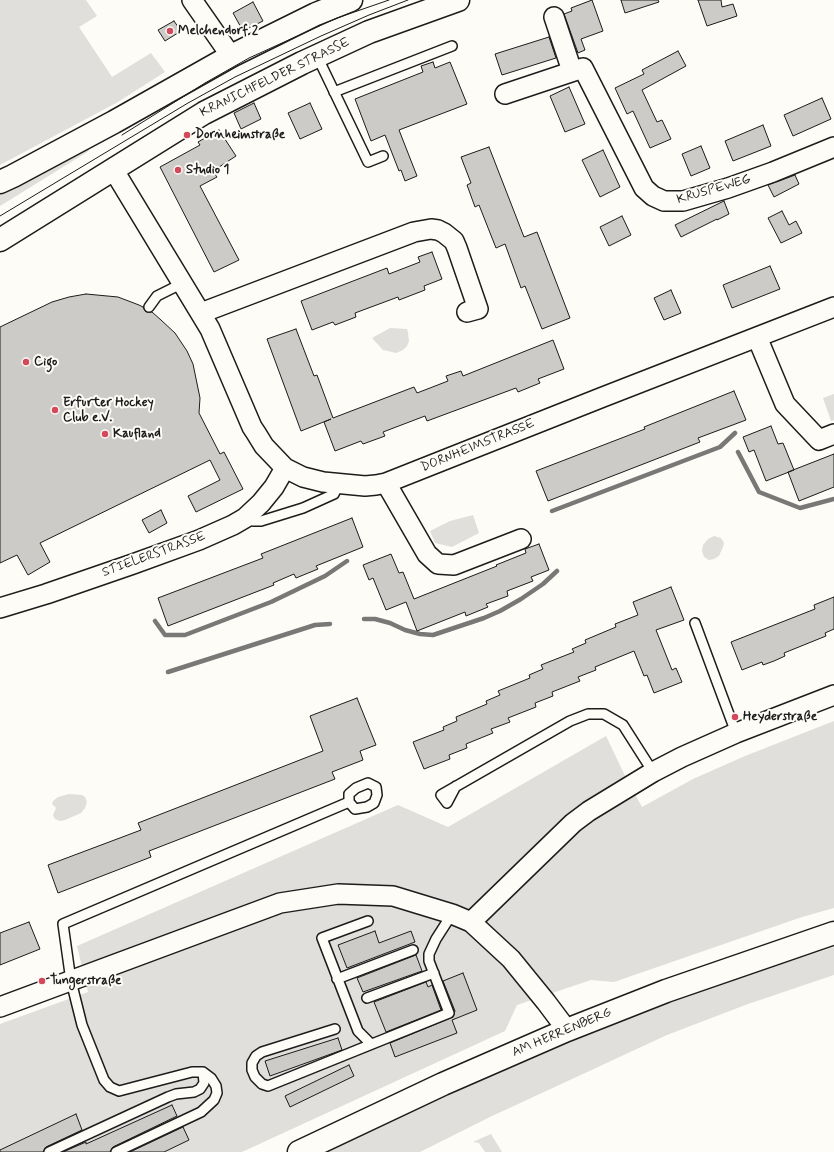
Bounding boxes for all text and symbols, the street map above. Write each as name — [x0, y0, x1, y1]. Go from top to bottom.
place label: Melchendorf 2 — [178, 23, 258, 39]
marker: Melchendorf 2 — [165, 26, 175, 36]
street label: KRANICHFELDER STRASSE — [198, 35, 352, 121]
place label: Dornheimstraße — [195, 127, 285, 143]
marker: Dornheimstraße — [182, 130, 192, 140]
place label: Studio 1 — [186, 162, 229, 178]
marker: Studio 1 — [173, 165, 183, 175]
street label: KRUSPEWEG — [675, 172, 753, 208]
place label: Cigo — [34, 354, 57, 370]
marker: Cigo — [21, 357, 31, 367]
place label: Erfurter Hockey Club e.V. — [63, 395, 154, 426]
marker: Erfurter Hockey Club e.V. — [50, 405, 60, 415]
street label: DORNHEIMSTRASSE — [419, 416, 537, 476]
place label: Kaufland — [113, 426, 161, 442]
marker: Kaufland — [100, 429, 110, 439]
street label: STIELERSTRASSE — [100, 529, 208, 581]
place label: Heyderstraße — [743, 709, 817, 725]
marker: Heyderstraße — [730, 712, 740, 722]
place label: Tungerstraße — [50, 973, 121, 989]
marker: Tungerstraße — [37, 976, 47, 986]
street label: AM HERRENBERG — [510, 1005, 614, 1061]

